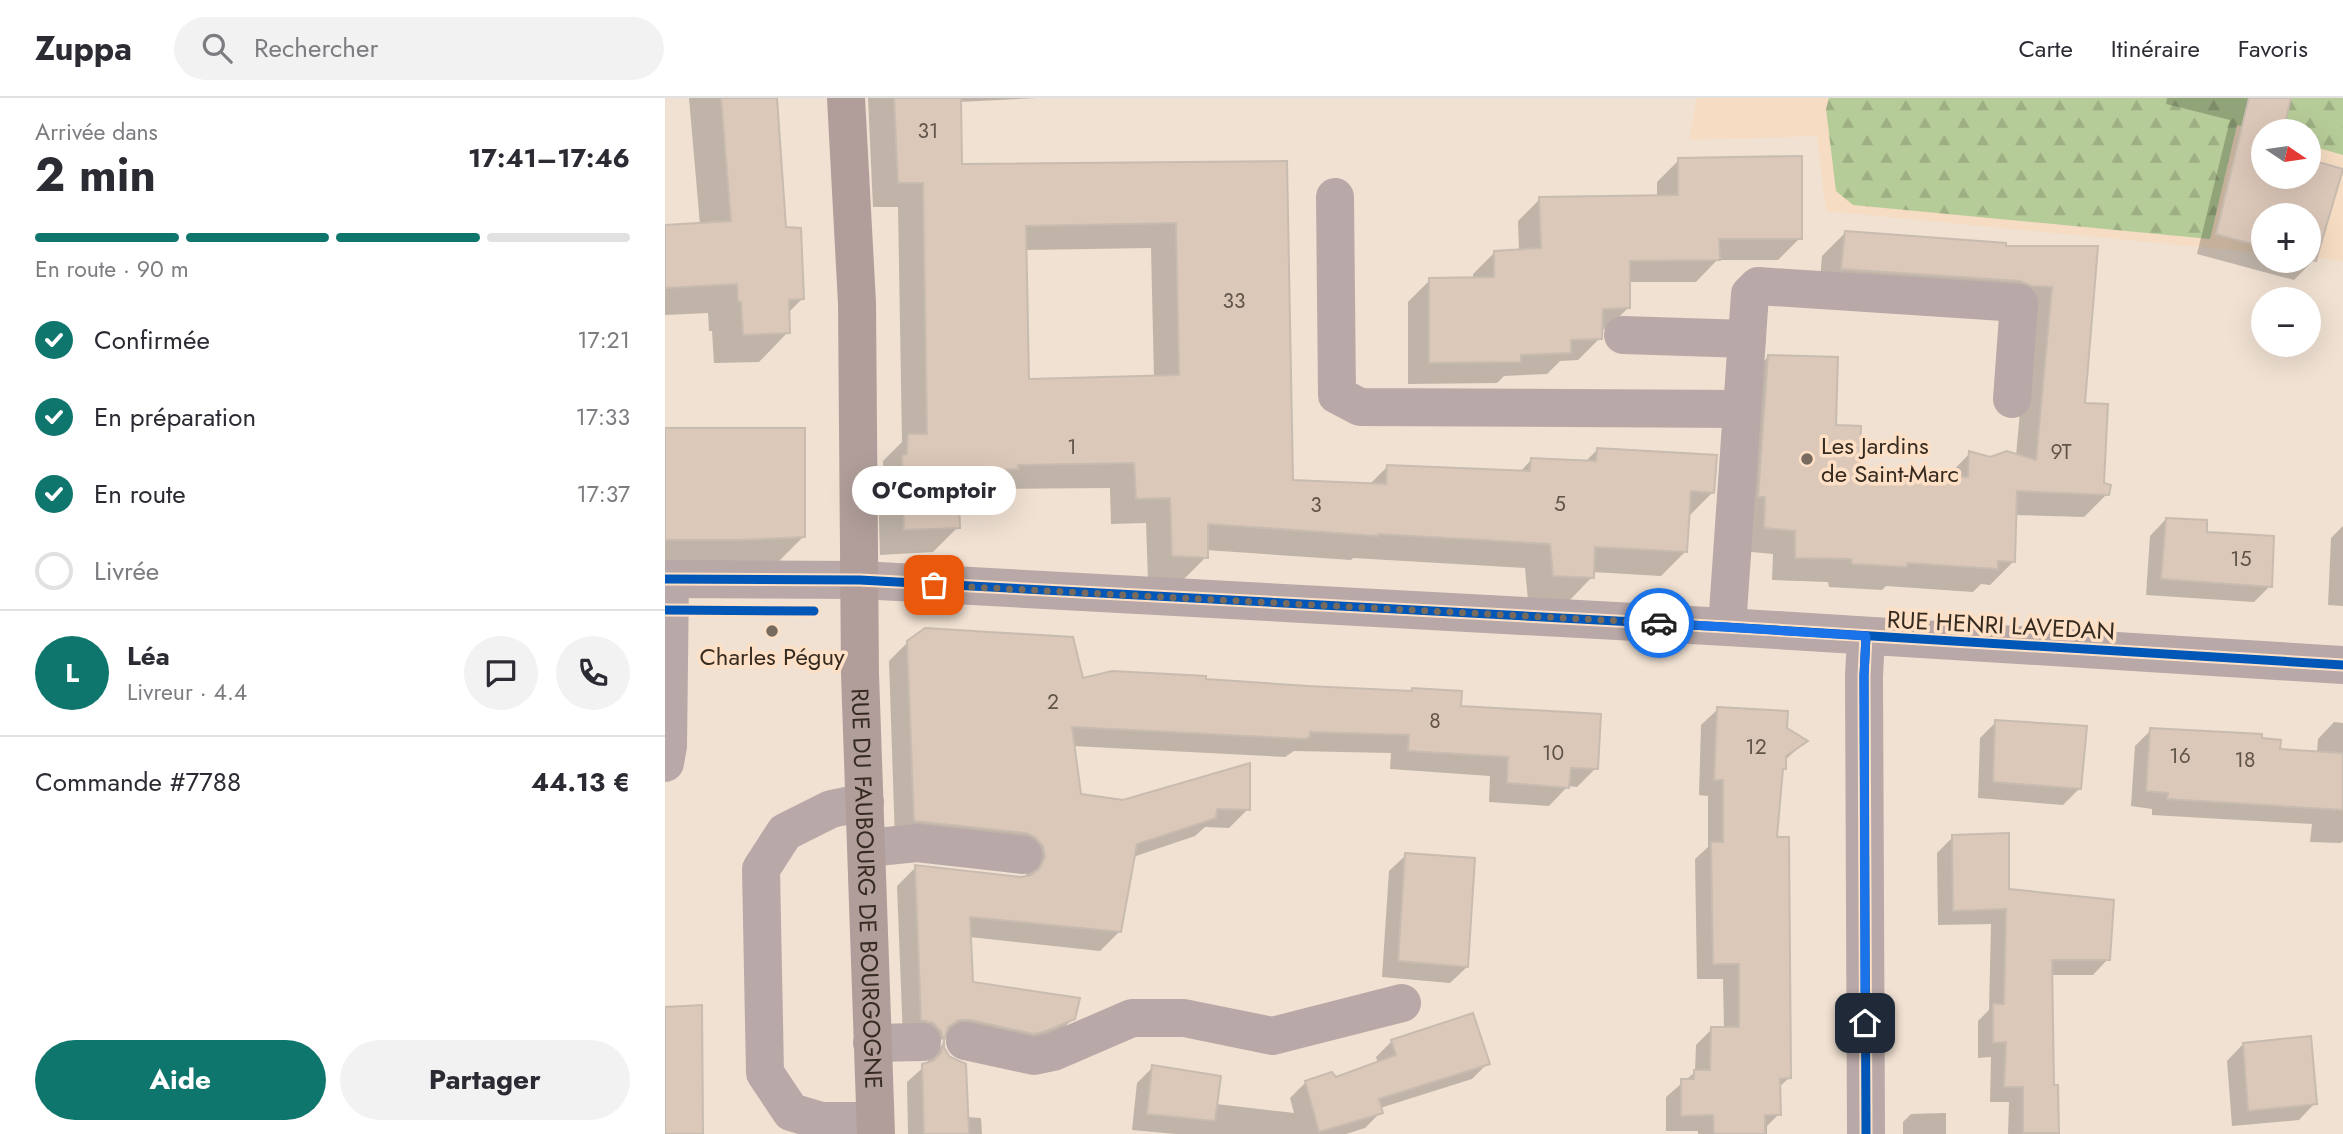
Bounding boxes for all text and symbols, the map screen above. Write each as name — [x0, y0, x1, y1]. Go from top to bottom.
search box — [174, 17, 664, 80]
text: Zuppa — [35, 25, 132, 72]
icon: search — [198, 29, 236, 67]
text: Rechercher — [254, 29, 378, 67]
text: Carte — [2018, 31, 2073, 66]
text: Itinéraire — [2111, 31, 2200, 66]
text: Favoris — [2238, 31, 2308, 66]
text: Arrivée dans — [35, 115, 158, 149]
house number: 31 — [918, 116, 938, 146]
north arrow — [2251, 119, 2321, 189]
map controls — [2251, 119, 2321, 357]
text: 17:41–17:46 — [468, 139, 630, 177]
text: 2 min — [35, 142, 156, 208]
button: + — [2251, 203, 2321, 273]
text: En route · 90 m — [35, 252, 189, 286]
house number: 33 — [1223, 286, 1245, 316]
button: − — [2251, 287, 2321, 357]
icon: check — [35, 321, 73, 359]
text: Confirmée — [94, 321, 210, 359]
text: 17:21 — [577, 323, 630, 357]
icon: check — [35, 398, 73, 436]
text: En préparation — [94, 398, 256, 436]
text: 17:33 — [576, 400, 630, 434]
place label: Les Jardins de Saint-Marc — [1821, 428, 1959, 491]
house number: 1 — [1067, 432, 1077, 462]
house number: 9T — [2050, 437, 2072, 467]
marker: Les Jardins de Saint-Marc — [1799, 451, 1815, 467]
callout: O'Comptoir — [852, 466, 1016, 515]
text: O'Comptoir — [872, 473, 996, 507]
icon: check — [35, 475, 73, 513]
text: En route — [94, 475, 186, 513]
text: 17:37 — [576, 477, 630, 511]
house number: 5 — [1554, 489, 1566, 519]
house number: 3 — [1310, 490, 1322, 520]
house number: 15 — [2230, 544, 2252, 574]
text: Livrée — [94, 552, 159, 590]
pin — [904, 555, 964, 615]
icon: bag — [915, 566, 953, 604]
courier — [1624, 588, 1694, 658]
street label: RUE HENRI LAVEDAN — [1886, 602, 2116, 648]
icon: car — [1640, 604, 1678, 642]
marker: Charles Péguy — [764, 623, 780, 639]
button: chat — [464, 636, 538, 710]
button: phone — [556, 636, 630, 710]
text: Léa — [127, 637, 170, 675]
place label: Charles Péguy — [699, 639, 845, 674]
text: L — [65, 654, 79, 692]
text: Livreur · 4.4 — [127, 675, 247, 709]
house number: 2 — [1047, 687, 1059, 717]
street label: RUE DU FAUBOURG DE BOURGOGNE — [843, 688, 892, 1090]
house number: 8 — [1429, 706, 1441, 736]
house number: 12 — [1745, 732, 1767, 762]
house number: 10 — [1542, 738, 1564, 768]
house number: 16 — [2169, 741, 2191, 771]
house number: 18 — [2235, 745, 2255, 775]
text: Commande #7788 — [35, 763, 241, 801]
text: 44.13 € — [531, 763, 630, 801]
pin — [1835, 993, 1895, 1053]
icon: home — [1846, 1004, 1884, 1042]
button: Aide — [35, 1040, 326, 1120]
button: Partager — [340, 1040, 630, 1120]

